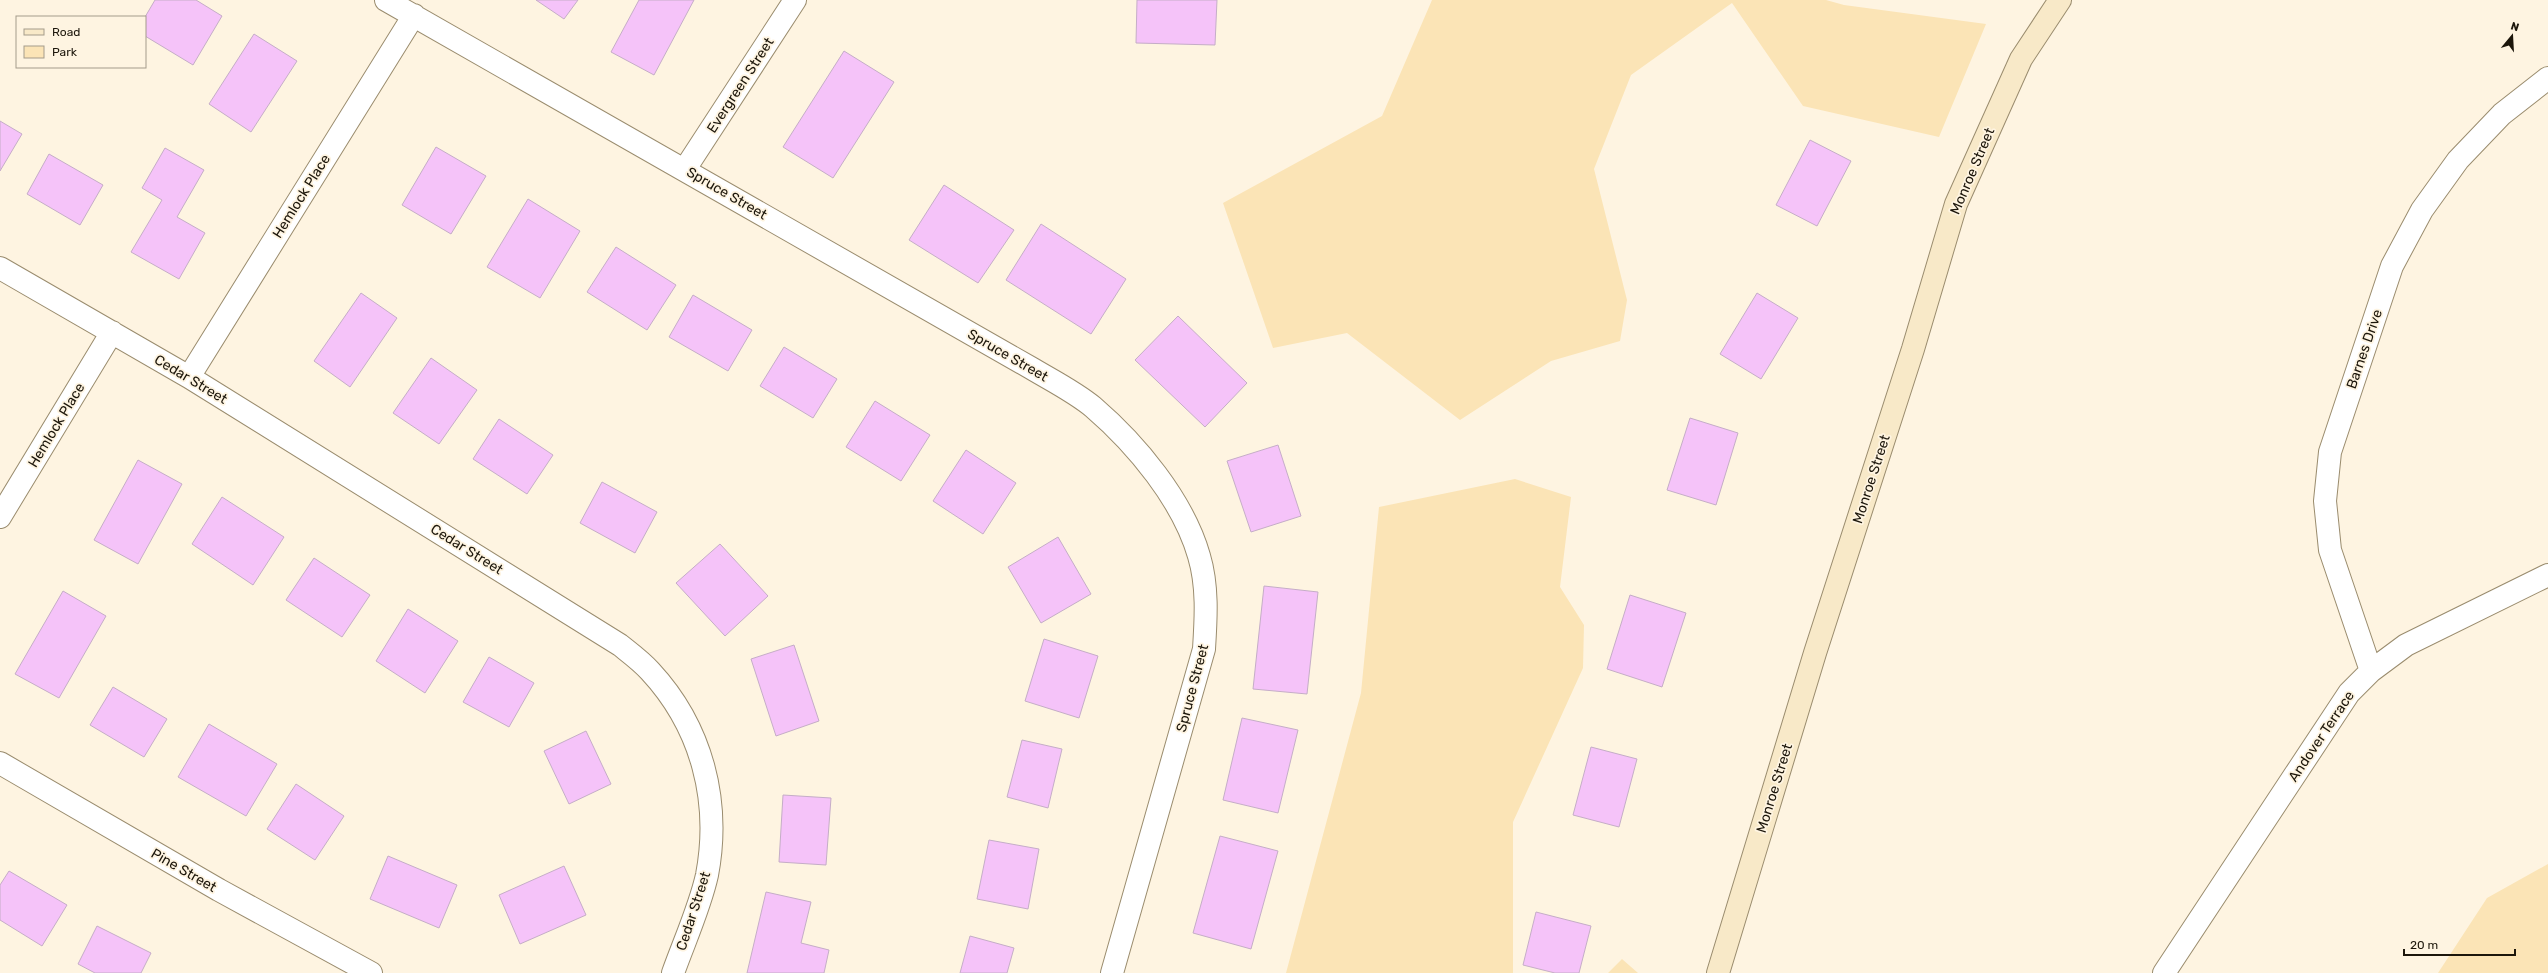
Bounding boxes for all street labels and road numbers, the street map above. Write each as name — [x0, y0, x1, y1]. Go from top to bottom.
street label: Evergreen Street — [703, 34, 778, 136]
street label: Monroe Street — [1947, 125, 1999, 217]
street label: Hemlock Place — [269, 151, 334, 241]
street label: Spruce Street — [683, 164, 771, 224]
street label: Barnes Drive — [2343, 307, 2386, 391]
street label: Spruce Street — [964, 326, 1052, 386]
street label: Cedar Street — [151, 351, 231, 408]
street label: Hemlock Place — [25, 380, 88, 471]
street label: Monroe Street — [1849, 432, 1894, 526]
street label: Cedar Street — [427, 520, 507, 579]
street label: Spruce Street — [1173, 642, 1213, 734]
street label: Andover Terrace — [2285, 688, 2358, 785]
street label: Monroe Street — [1753, 741, 1796, 835]
street label: Pine Street — [148, 845, 220, 896]
street label: Cedar Street — [673, 869, 714, 953]

